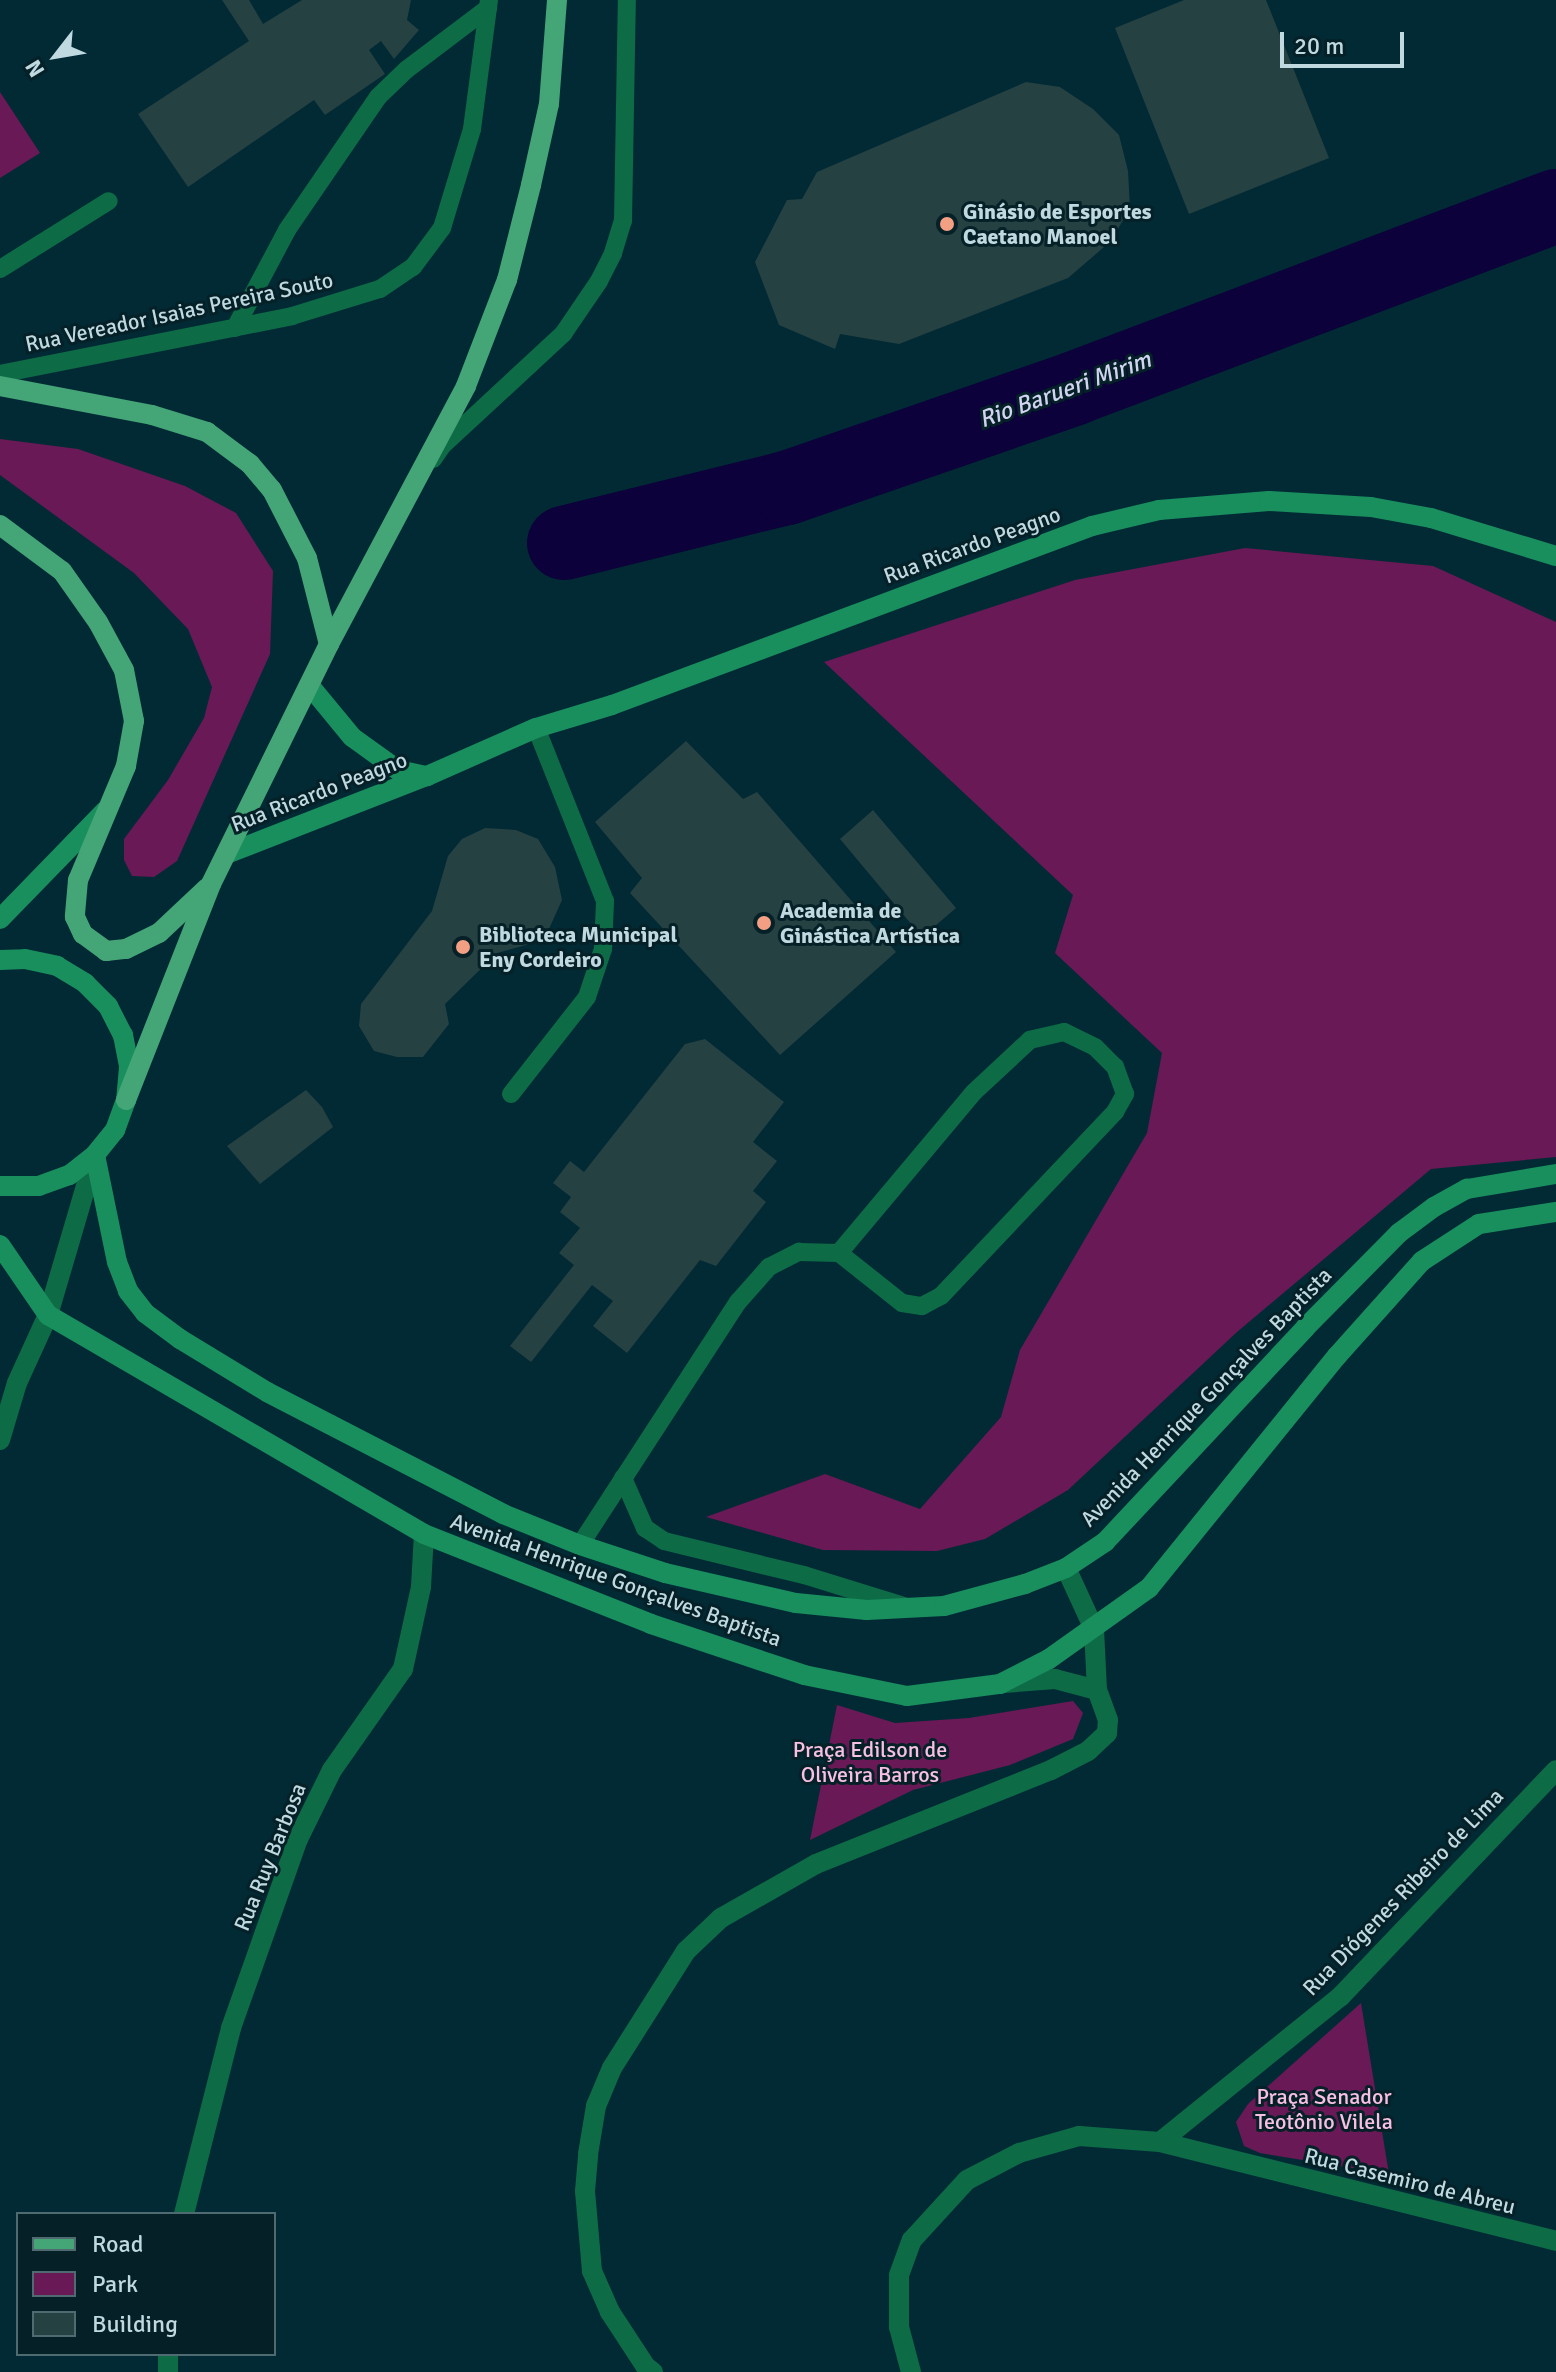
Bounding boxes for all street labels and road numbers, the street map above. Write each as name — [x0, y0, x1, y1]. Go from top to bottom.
street label: Rua Vereador Isaias Pereira Souto — [23, 266, 335, 358]
street label: Rua Ricardo Peagno — [880, 501, 1064, 589]
street label: Rua Ricardo Peagno — [227, 746, 411, 838]
street label: Avenida Henrique Gonçalves Baptista — [1075, 1262, 1337, 1532]
street label: Avenida Henrique Gonçalves Baptista — [447, 1508, 785, 1652]
street label: Rua Ruy Barbosa — [228, 1779, 312, 1935]
street label: Rua Diógenes Ribeiro de Lima — [1297, 1783, 1509, 2001]
street label: Rua Casemiro de Abreu — [1302, 2142, 1518, 2220]

